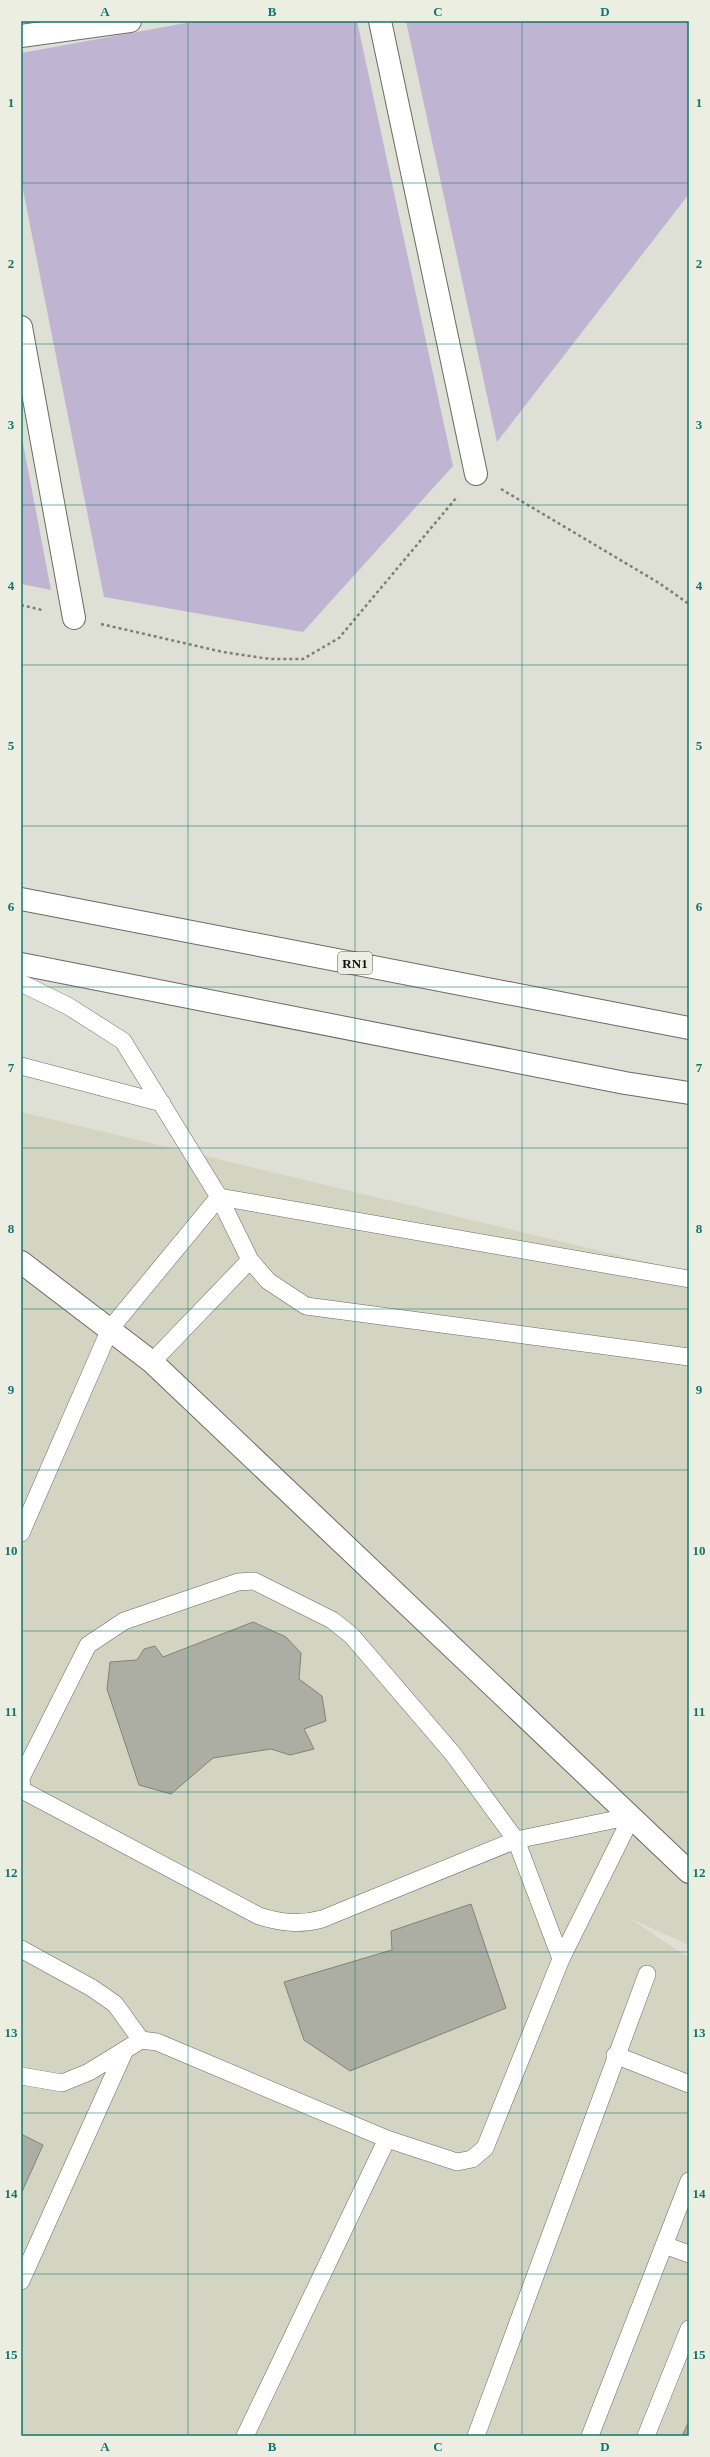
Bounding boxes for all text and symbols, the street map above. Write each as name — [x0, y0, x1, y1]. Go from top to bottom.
text: A — [100, 4, 110, 19]
text: B — [268, 4, 277, 19]
text: C — [433, 4, 443, 19]
text: D — [600, 4, 610, 19]
text: 1 — [8, 95, 14, 110]
text: 1 — [696, 95, 702, 110]
text: 2 — [8, 256, 14, 271]
text: 2 — [696, 256, 702, 271]
text: 3 — [8, 417, 15, 432]
text: 3 — [696, 417, 703, 432]
text: 4 — [8, 578, 15, 593]
text: 4 — [696, 578, 703, 593]
text: 5 — [8, 738, 15, 753]
text: 5 — [696, 738, 703, 753]
text: 6 — [8, 899, 15, 914]
text: 6 — [696, 899, 703, 914]
road number: RN1 — [338, 952, 372, 974]
text: 7 — [8, 1060, 15, 1075]
text: 7 — [696, 1060, 703, 1075]
text: 8 — [8, 1221, 15, 1236]
text: 8 — [696, 1221, 703, 1236]
text: 9 — [8, 1382, 15, 1397]
text: 9 — [696, 1382, 703, 1397]
text: 10 — [5, 1543, 18, 1558]
text: 10 — [693, 1543, 706, 1558]
text: 11 — [5, 1704, 17, 1719]
text: 11 — [693, 1704, 705, 1719]
text: 12 — [5, 1865, 18, 1880]
text: 12 — [693, 1865, 706, 1880]
text: 13 — [5, 2025, 18, 2040]
text: 13 — [693, 2025, 706, 2040]
text: 14 — [5, 2186, 18, 2201]
text: 14 — [693, 2186, 706, 2201]
text: 15 — [5, 2347, 18, 2362]
text: 15 — [693, 2347, 706, 2362]
text: A — [100, 2439, 110, 2454]
text: B — [268, 2439, 277, 2454]
text: C — [433, 2439, 443, 2454]
text: D — [600, 2439, 610, 2454]

